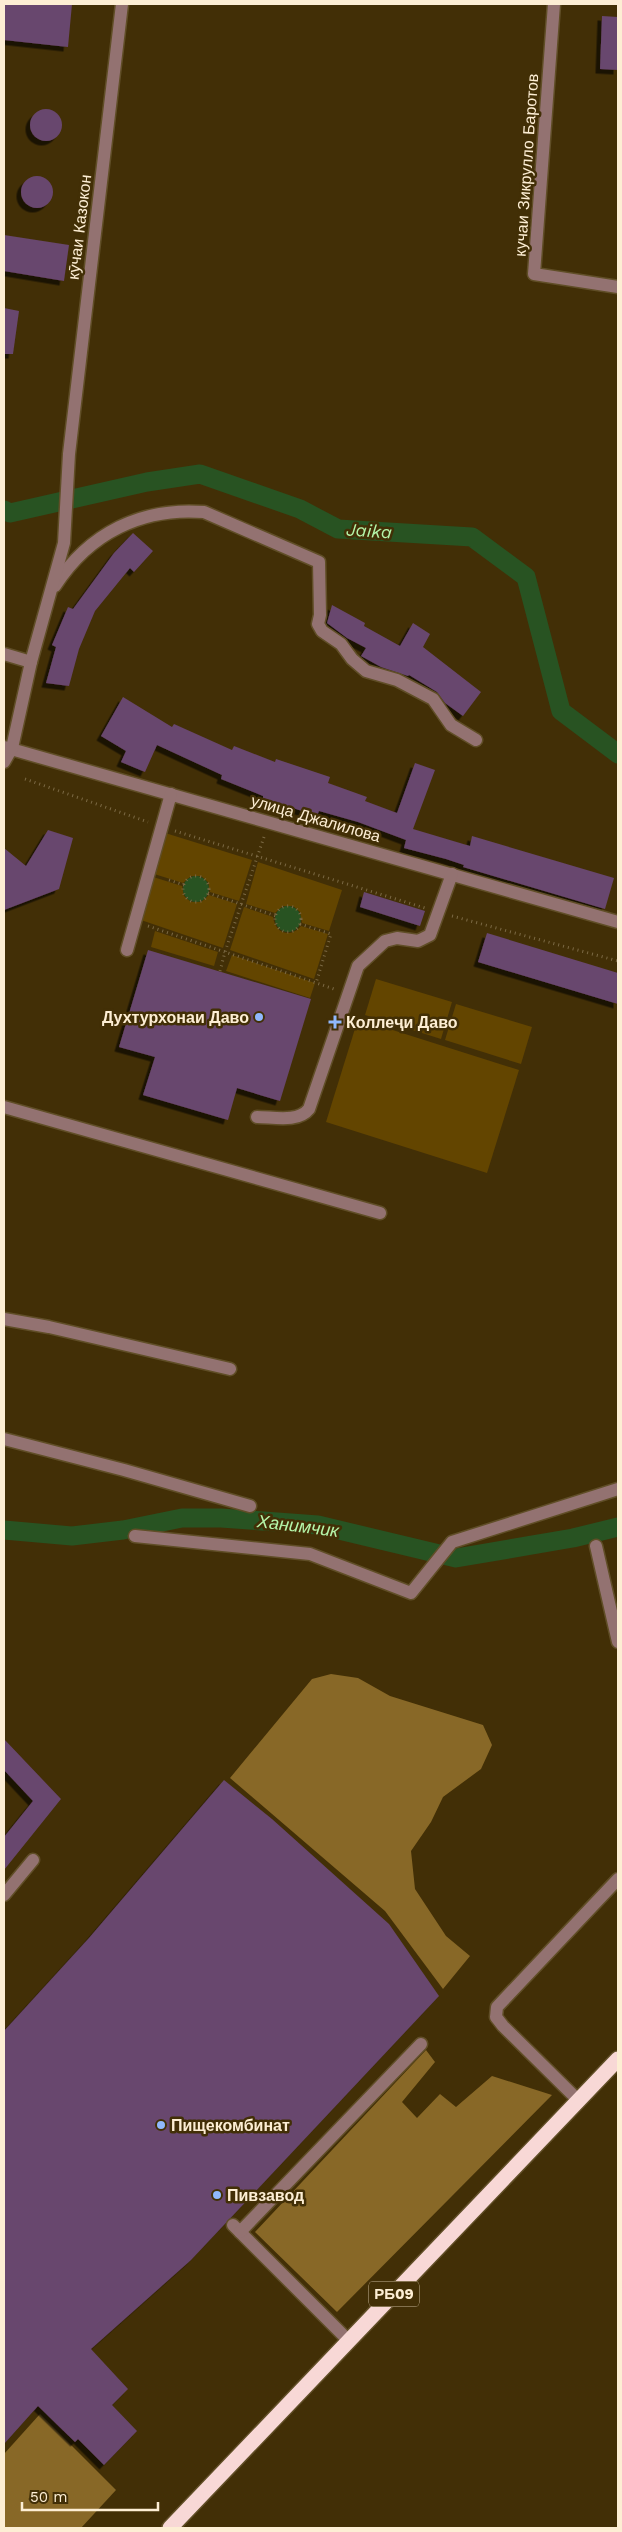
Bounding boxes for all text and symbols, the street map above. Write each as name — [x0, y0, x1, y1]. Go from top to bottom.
street label: кучаи Зикрулло Баротов — [511, 73, 542, 257]
street label: кӯчаи Казокон — [64, 173, 95, 281]
water label: Jaika — [345, 518, 393, 543]
street label: улица Джалилова — [249, 791, 383, 846]
place label: Духтурхонаи Даво — [102, 1008, 249, 1027]
marker: Духтурхонаи Даво — [253, 1011, 265, 1023]
place label: Коллеҷи Даво — [346, 1013, 458, 1032]
marker: Коллеҷи Даво — [328, 1015, 342, 1029]
water label: Ханимчик — [255, 1510, 342, 1541]
place label: Пищекомбинат — [171, 2116, 290, 2135]
marker: Пищекомбинат — [155, 2119, 167, 2131]
place label: Пивзавод — [227, 2186, 304, 2205]
marker: Пивзавод — [211, 2189, 223, 2201]
road number: РБ09 — [369, 2282, 419, 2306]
scale bar — [22, 2480, 159, 2512]
text: 50 m — [30, 2488, 67, 2506]

